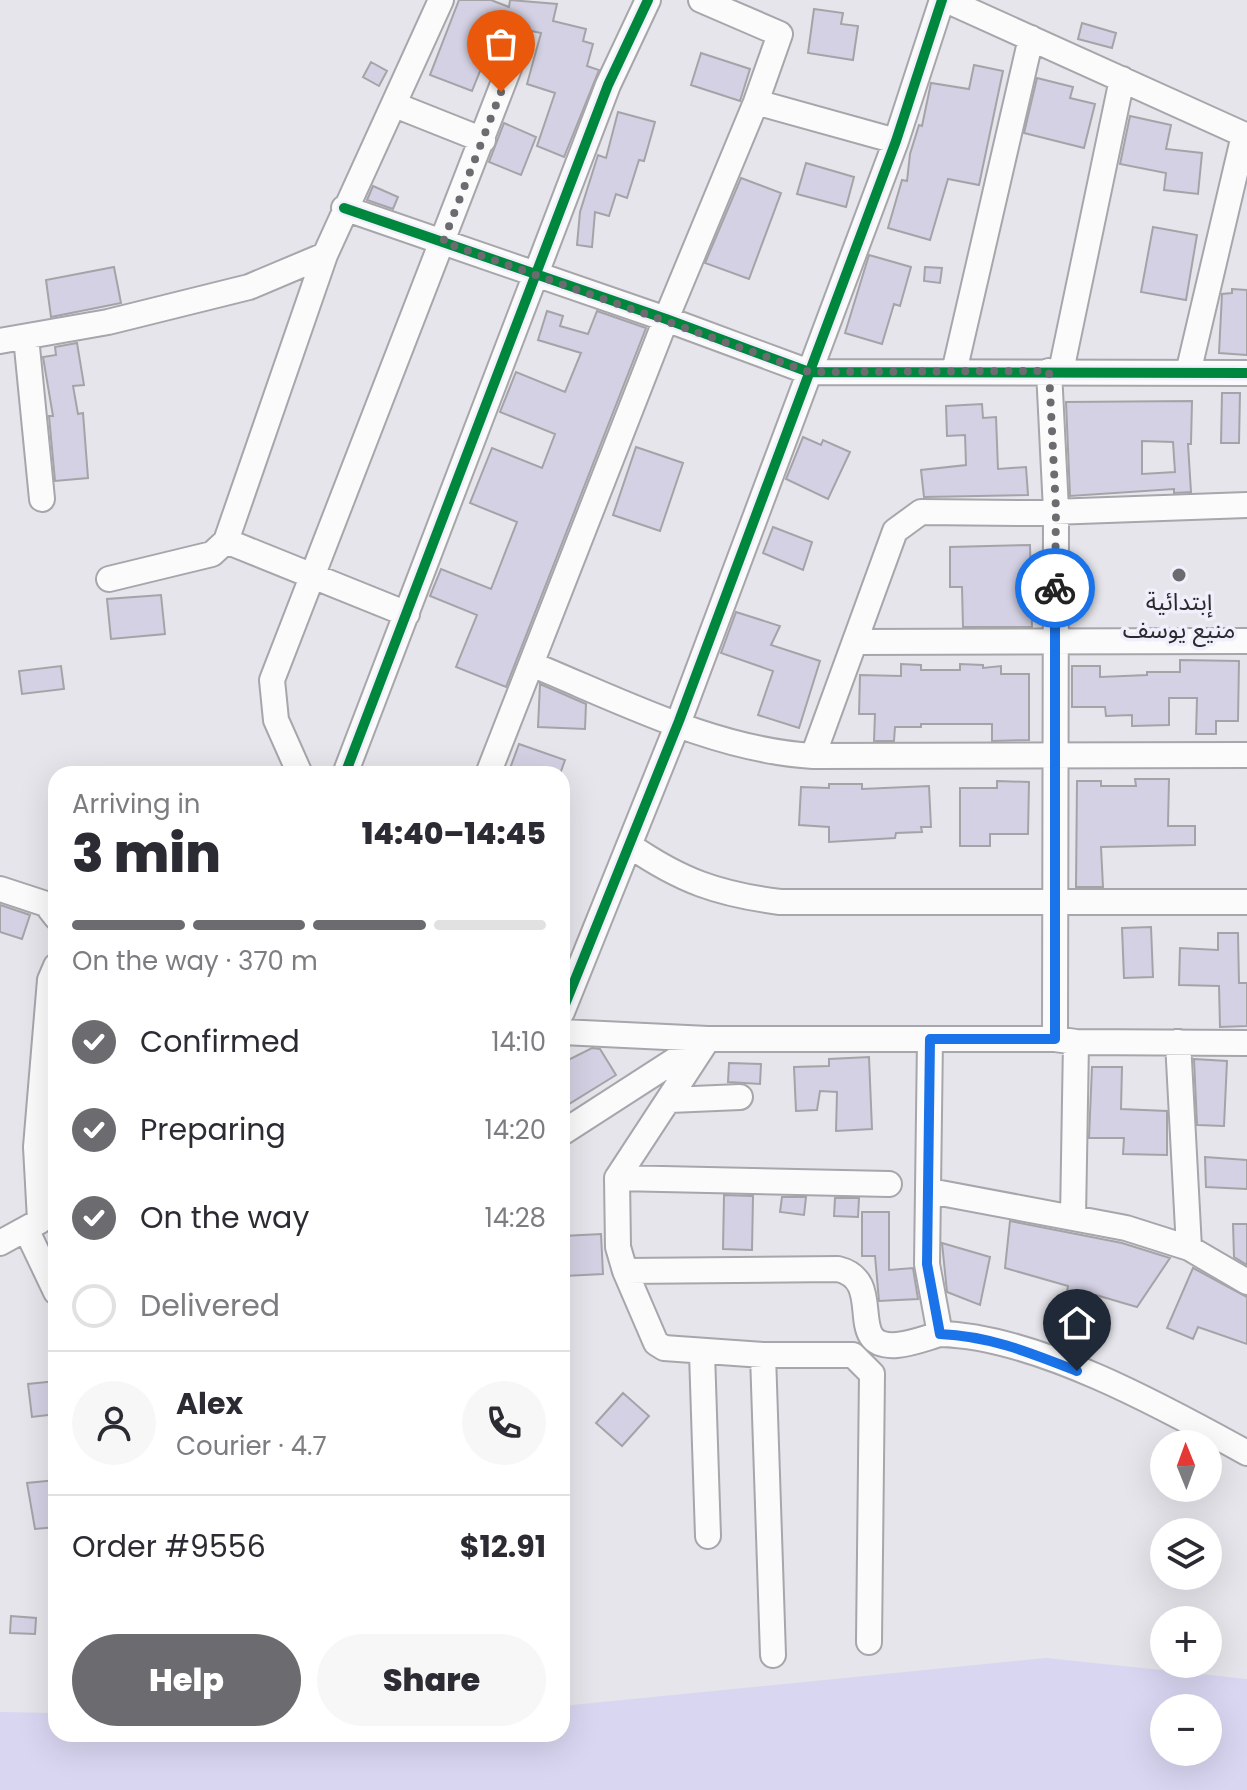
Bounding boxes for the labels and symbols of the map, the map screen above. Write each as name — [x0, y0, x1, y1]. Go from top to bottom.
pin — [467, 10, 535, 92]
courier — [1015, 548, 1095, 628]
marker: إبتدائية منيع يوسف — [1170, 566, 1188, 584]
place label: إبتدائية منيع يوسف — [1123, 585, 1235, 647]
pin — [1043, 1289, 1111, 1371]
north arrow — [1150, 1430, 1222, 1502]

